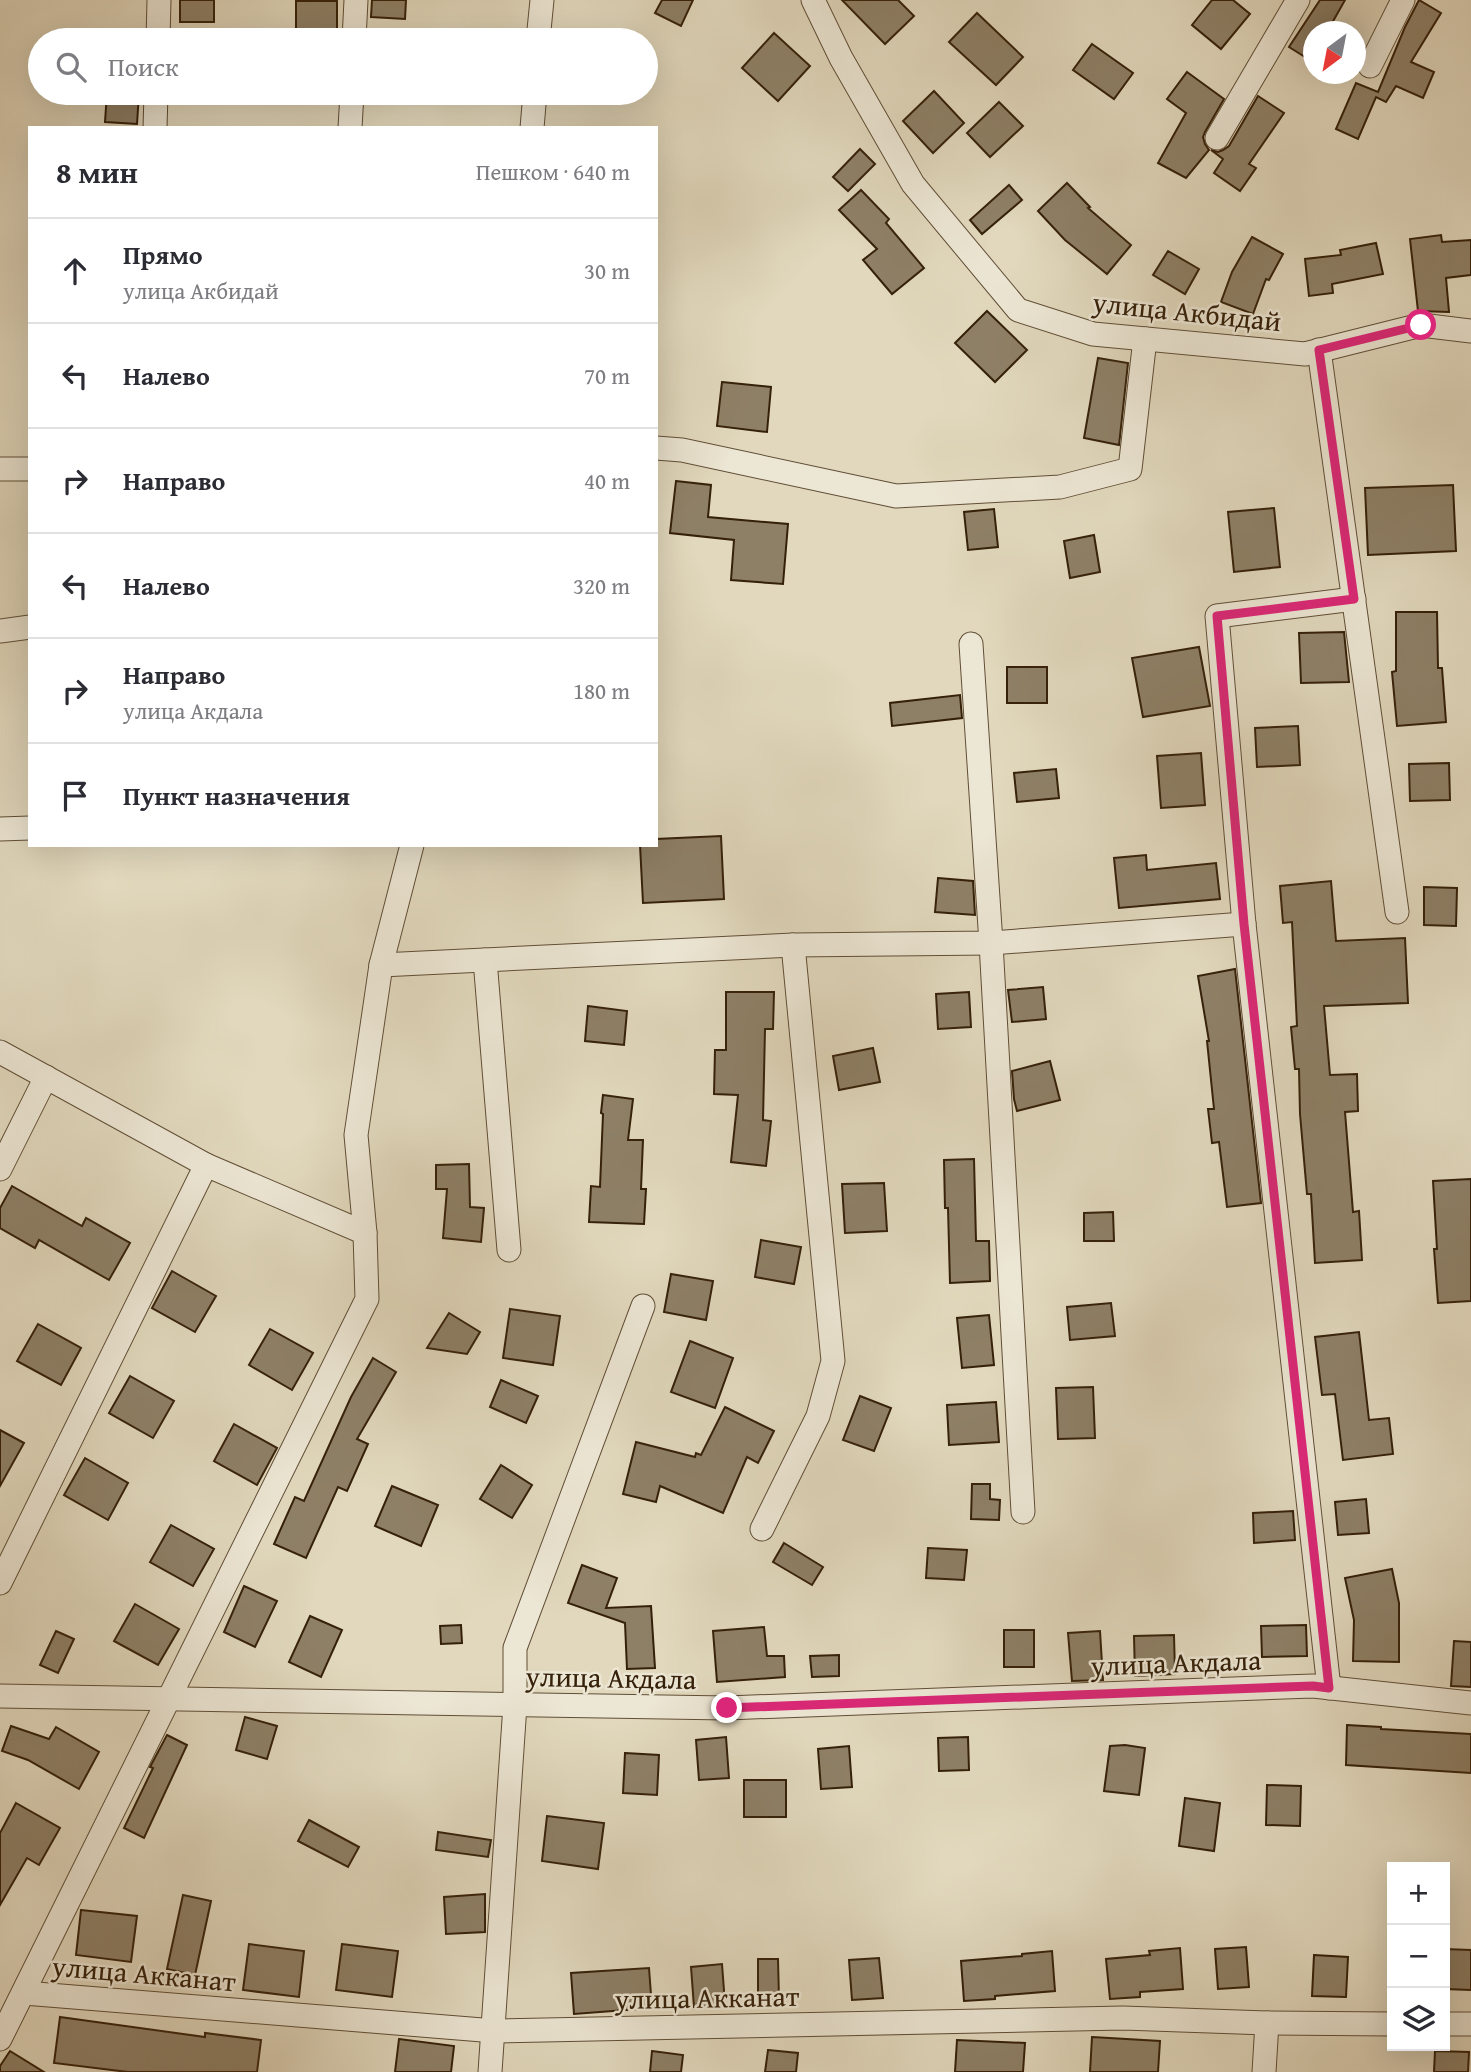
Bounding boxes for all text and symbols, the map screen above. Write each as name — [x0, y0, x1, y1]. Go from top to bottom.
north arrow — [1303, 21, 1366, 84]
search box — [28, 28, 658, 105]
text: Поиск — [108, 47, 179, 86]
icon: search — [52, 48, 90, 86]
text: 8 мин — [56, 150, 138, 194]
text: Пешком · 640 m — [476, 155, 630, 188]
text: Прямо — [123, 235, 203, 274]
icon: ahead — [56, 252, 94, 290]
text: 30 m — [584, 254, 630, 287]
text: улица Акбидай — [123, 274, 279, 307]
street label: улица Акбидай — [1090, 281, 1283, 341]
route start — [1405, 309, 1436, 340]
text: Налево — [123, 356, 210, 395]
icon: left — [56, 357, 94, 395]
text: 70 m — [584, 359, 630, 392]
text: Направо — [123, 461, 225, 500]
icon: right — [56, 462, 94, 500]
text: 40 m — [584, 464, 630, 497]
text: Налево — [123, 566, 210, 605]
icon: left — [56, 567, 94, 605]
text: 320 m — [573, 569, 630, 602]
text: Направо — [123, 655, 225, 694]
icon: right — [56, 672, 94, 710]
text: 180 m — [573, 674, 630, 707]
text: улица Акдала — [123, 694, 263, 727]
text: Пункт назначения — [123, 776, 350, 815]
icon: arrive — [56, 777, 94, 815]
street label: улица Акдала — [1089, 1639, 1263, 1686]
street label: улица Акдала — [524, 1655, 697, 1699]
route end — [711, 1692, 742, 1723]
map controls — [1387, 1862, 1450, 2051]
button: + — [1387, 1862, 1450, 1925]
button: − — [1387, 1925, 1450, 1988]
street label: улица Акканат — [49, 1944, 238, 2002]
street label: улица Акканат — [613, 1975, 800, 2019]
button: layers — [1387, 1988, 1450, 2051]

